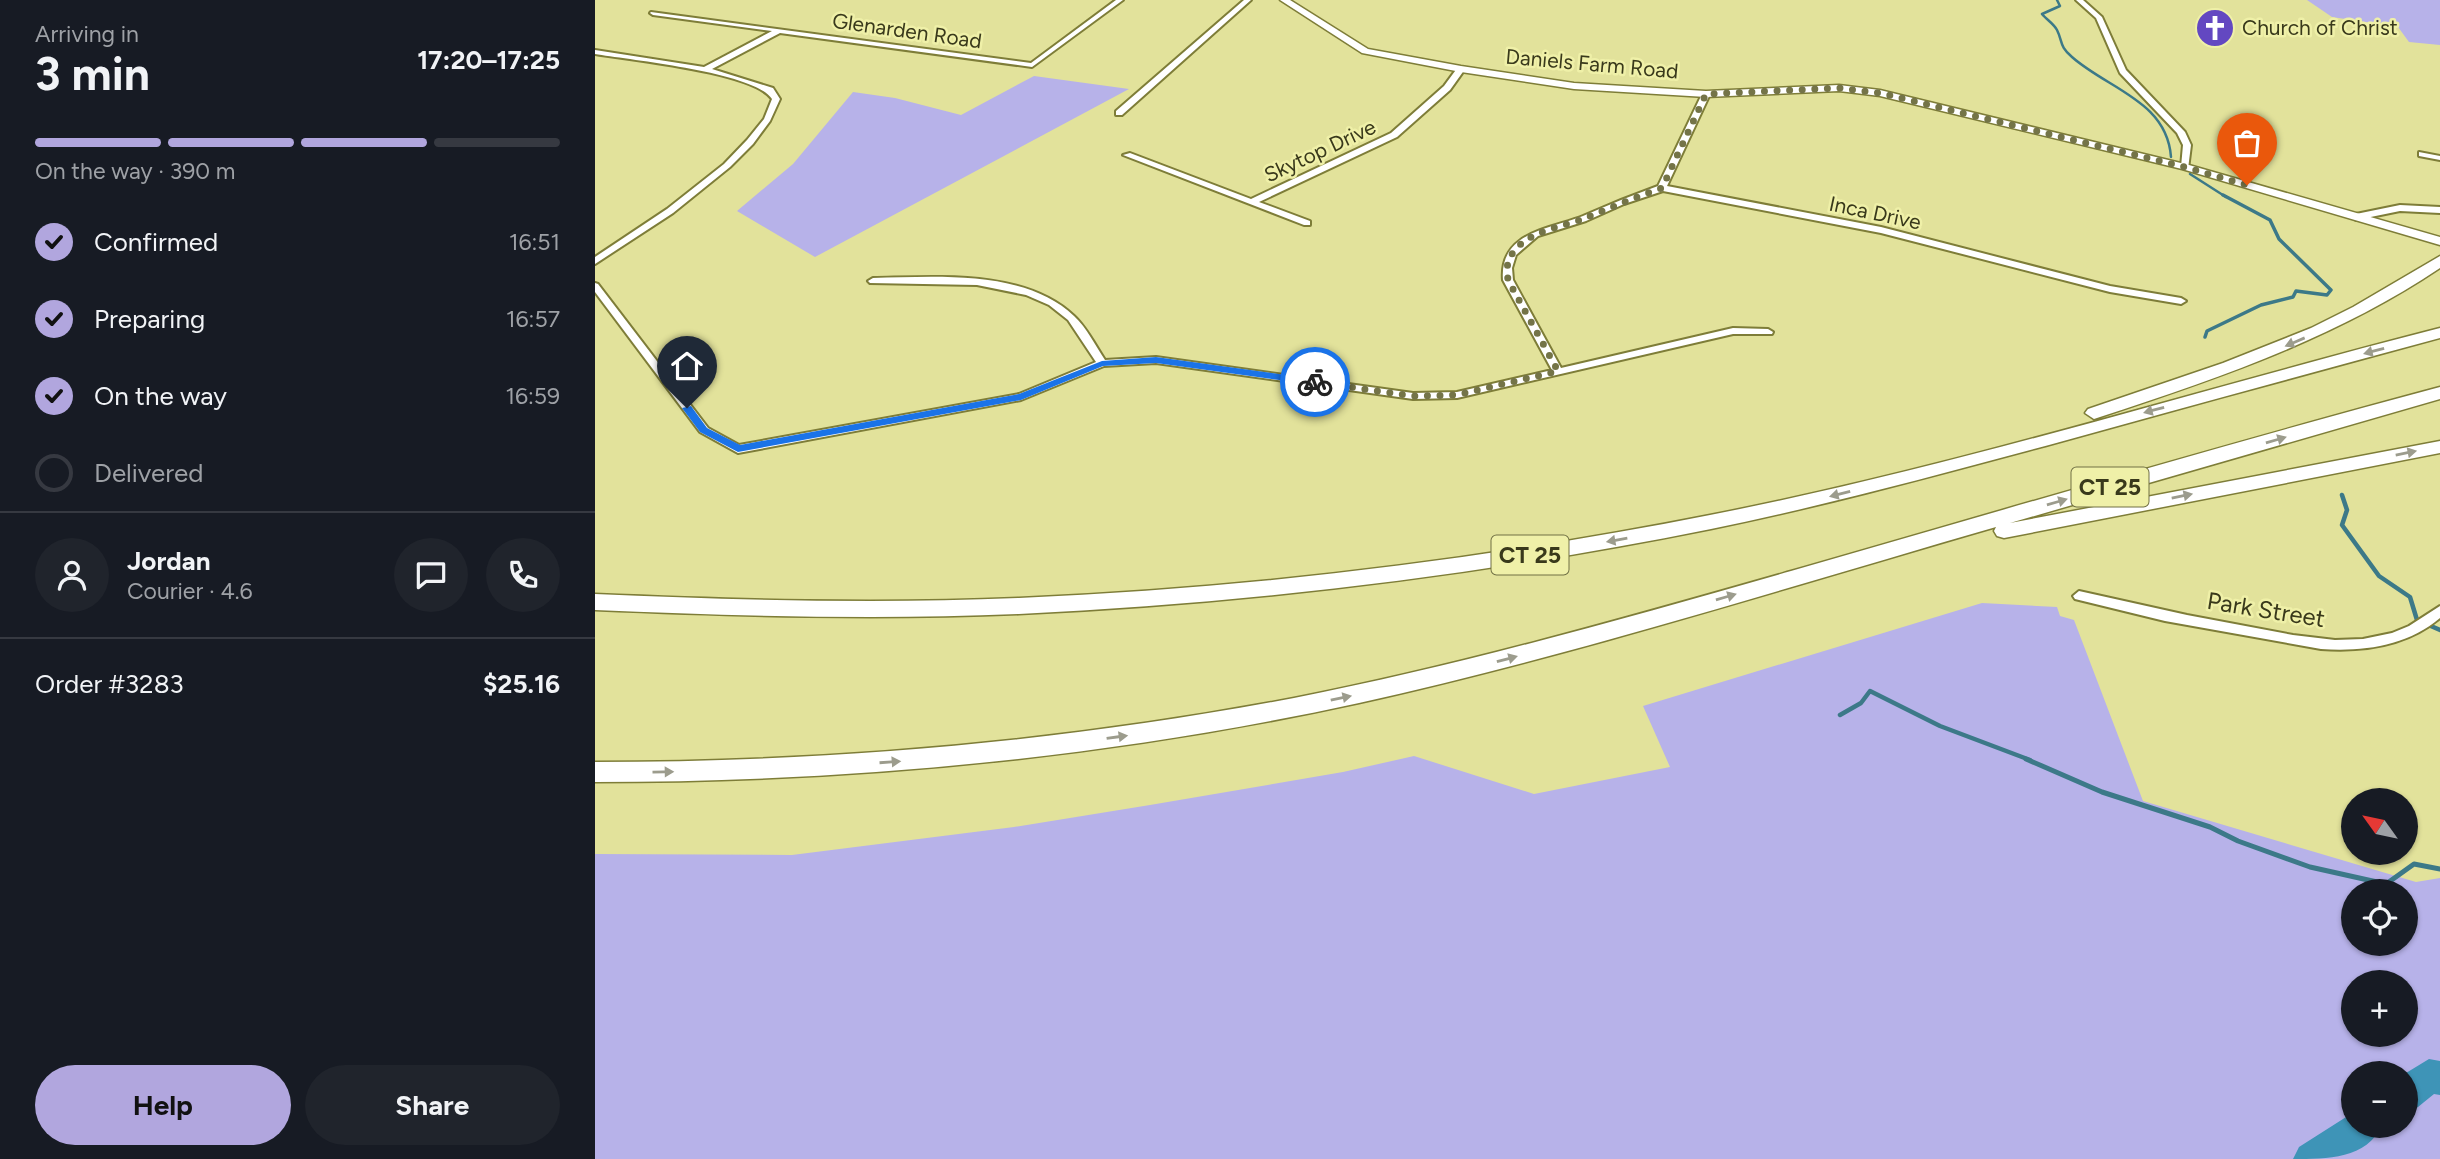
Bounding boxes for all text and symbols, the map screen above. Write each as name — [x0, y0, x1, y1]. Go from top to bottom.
church icon: Church of Christ — [2194, 7, 2236, 49]
street label: Glenarden Road — [831, 8, 983, 53]
place label: Church of Christ — [2242, 15, 2398, 40]
text: Arriving in — [35, 20, 139, 48]
street label: Daniels Farm Road — [1505, 43, 1679, 84]
text: 17:20–17:25 — [417, 44, 560, 76]
text: 3 min — [35, 46, 150, 102]
pin — [2217, 113, 2277, 185]
street label: Skytop Drive — [1260, 114, 1380, 187]
icon: bag — [2228, 124, 2266, 162]
text: On the way · 390 m — [35, 157, 235, 185]
street label: Inca Drive — [1827, 191, 1923, 234]
icon: check — [35, 223, 73, 261]
text: Confirmed — [94, 226, 218, 258]
text: 16:51 — [509, 228, 560, 256]
icon: check — [35, 300, 73, 338]
text: Preparing — [94, 303, 205, 335]
text: 16:57 — [506, 305, 560, 333]
pin — [657, 336, 717, 408]
one-way arrow — [2285, 336, 2306, 347]
one-way arrow — [2363, 346, 2384, 356]
icon: home — [668, 347, 706, 385]
courier — [1280, 347, 1350, 417]
icon: bike — [1296, 363, 1334, 401]
icon: check — [35, 377, 73, 415]
text: On the way — [94, 380, 227, 412]
text: 16:59 — [505, 382, 560, 410]
one-way arrow — [2143, 405, 2165, 416]
one-way arrow — [2266, 434, 2287, 444]
one-way arrow — [2395, 447, 2417, 458]
text: Delivered — [94, 457, 203, 489]
road number: CT 25 — [2071, 467, 2149, 506]
one-way arrow — [1829, 489, 1851, 500]
one-way arrow — [2171, 490, 2193, 501]
one-way arrow — [2047, 496, 2069, 507]
one-way arrow — [1606, 535, 1628, 546]
road number: CT 25 — [1492, 536, 1569, 575]
button: person — [35, 538, 109, 612]
button: chat — [394, 538, 468, 612]
button: phone — [486, 538, 560, 612]
text: Jordan — [127, 545, 210, 577]
text: Courier · 4.6 — [127, 577, 253, 605]
street label: Park Street — [2205, 586, 2327, 633]
one-way arrow — [1715, 591, 1737, 602]
one-way arrow — [1496, 653, 1518, 664]
text: Order #3283 — [35, 668, 184, 700]
text: $25.16 — [483, 668, 560, 700]
one-way arrow — [1330, 692, 1352, 703]
one-way arrow — [1106, 731, 1128, 742]
one-way arrow — [880, 756, 902, 767]
one-way arrow — [652, 766, 674, 778]
north arrow — [2341, 788, 2419, 864]
map controls — [2341, 788, 2418, 1138]
button: locate — [2341, 879, 2418, 956]
button: + — [2341, 970, 2418, 1047]
button: − — [2341, 1061, 2418, 1138]
button: Help — [35, 1065, 291, 1145]
button: Share — [305, 1065, 560, 1145]

